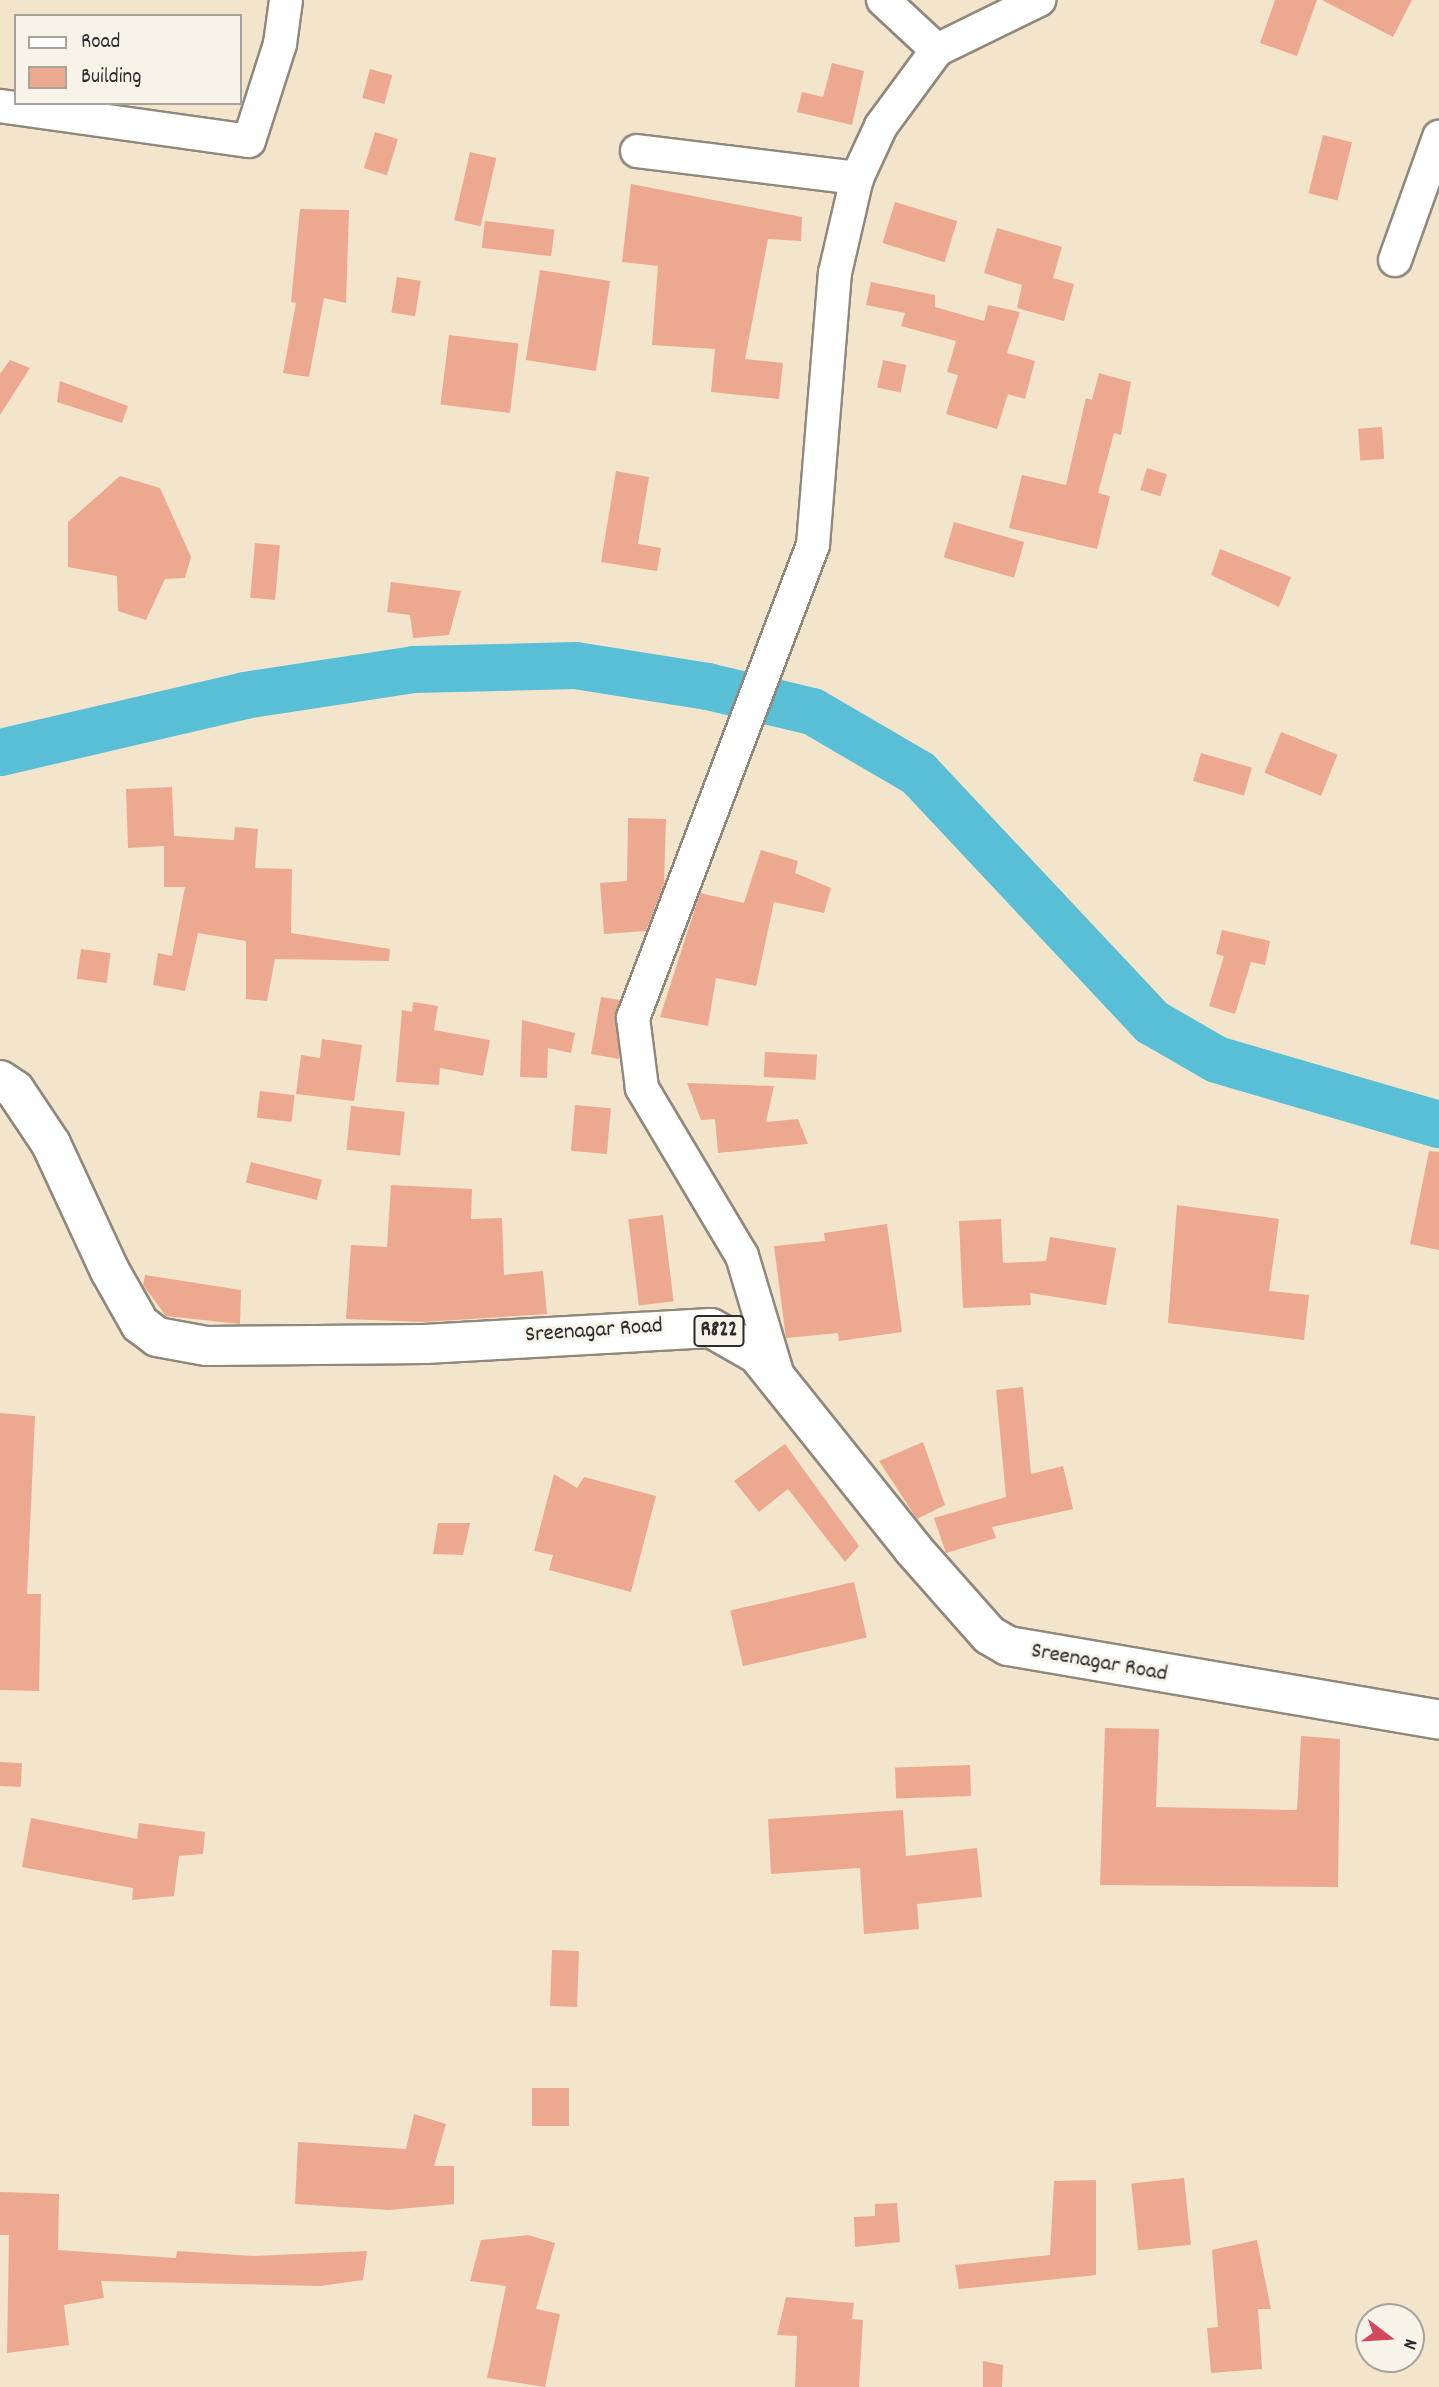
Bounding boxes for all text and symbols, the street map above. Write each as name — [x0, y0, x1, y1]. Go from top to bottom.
legend — [14, 14, 242, 105]
text: Road — [81, 28, 120, 58]
text: Building — [81, 63, 141, 93]
street label: Sreenagar Road — [524, 1313, 664, 1351]
road number: R822 — [693, 1314, 745, 1348]
street label: Sreenagar Road — [1029, 1638, 1169, 1690]
north arrow — [1355, 2303, 1425, 2373]
text: N — [1394, 2335, 1423, 2352]

